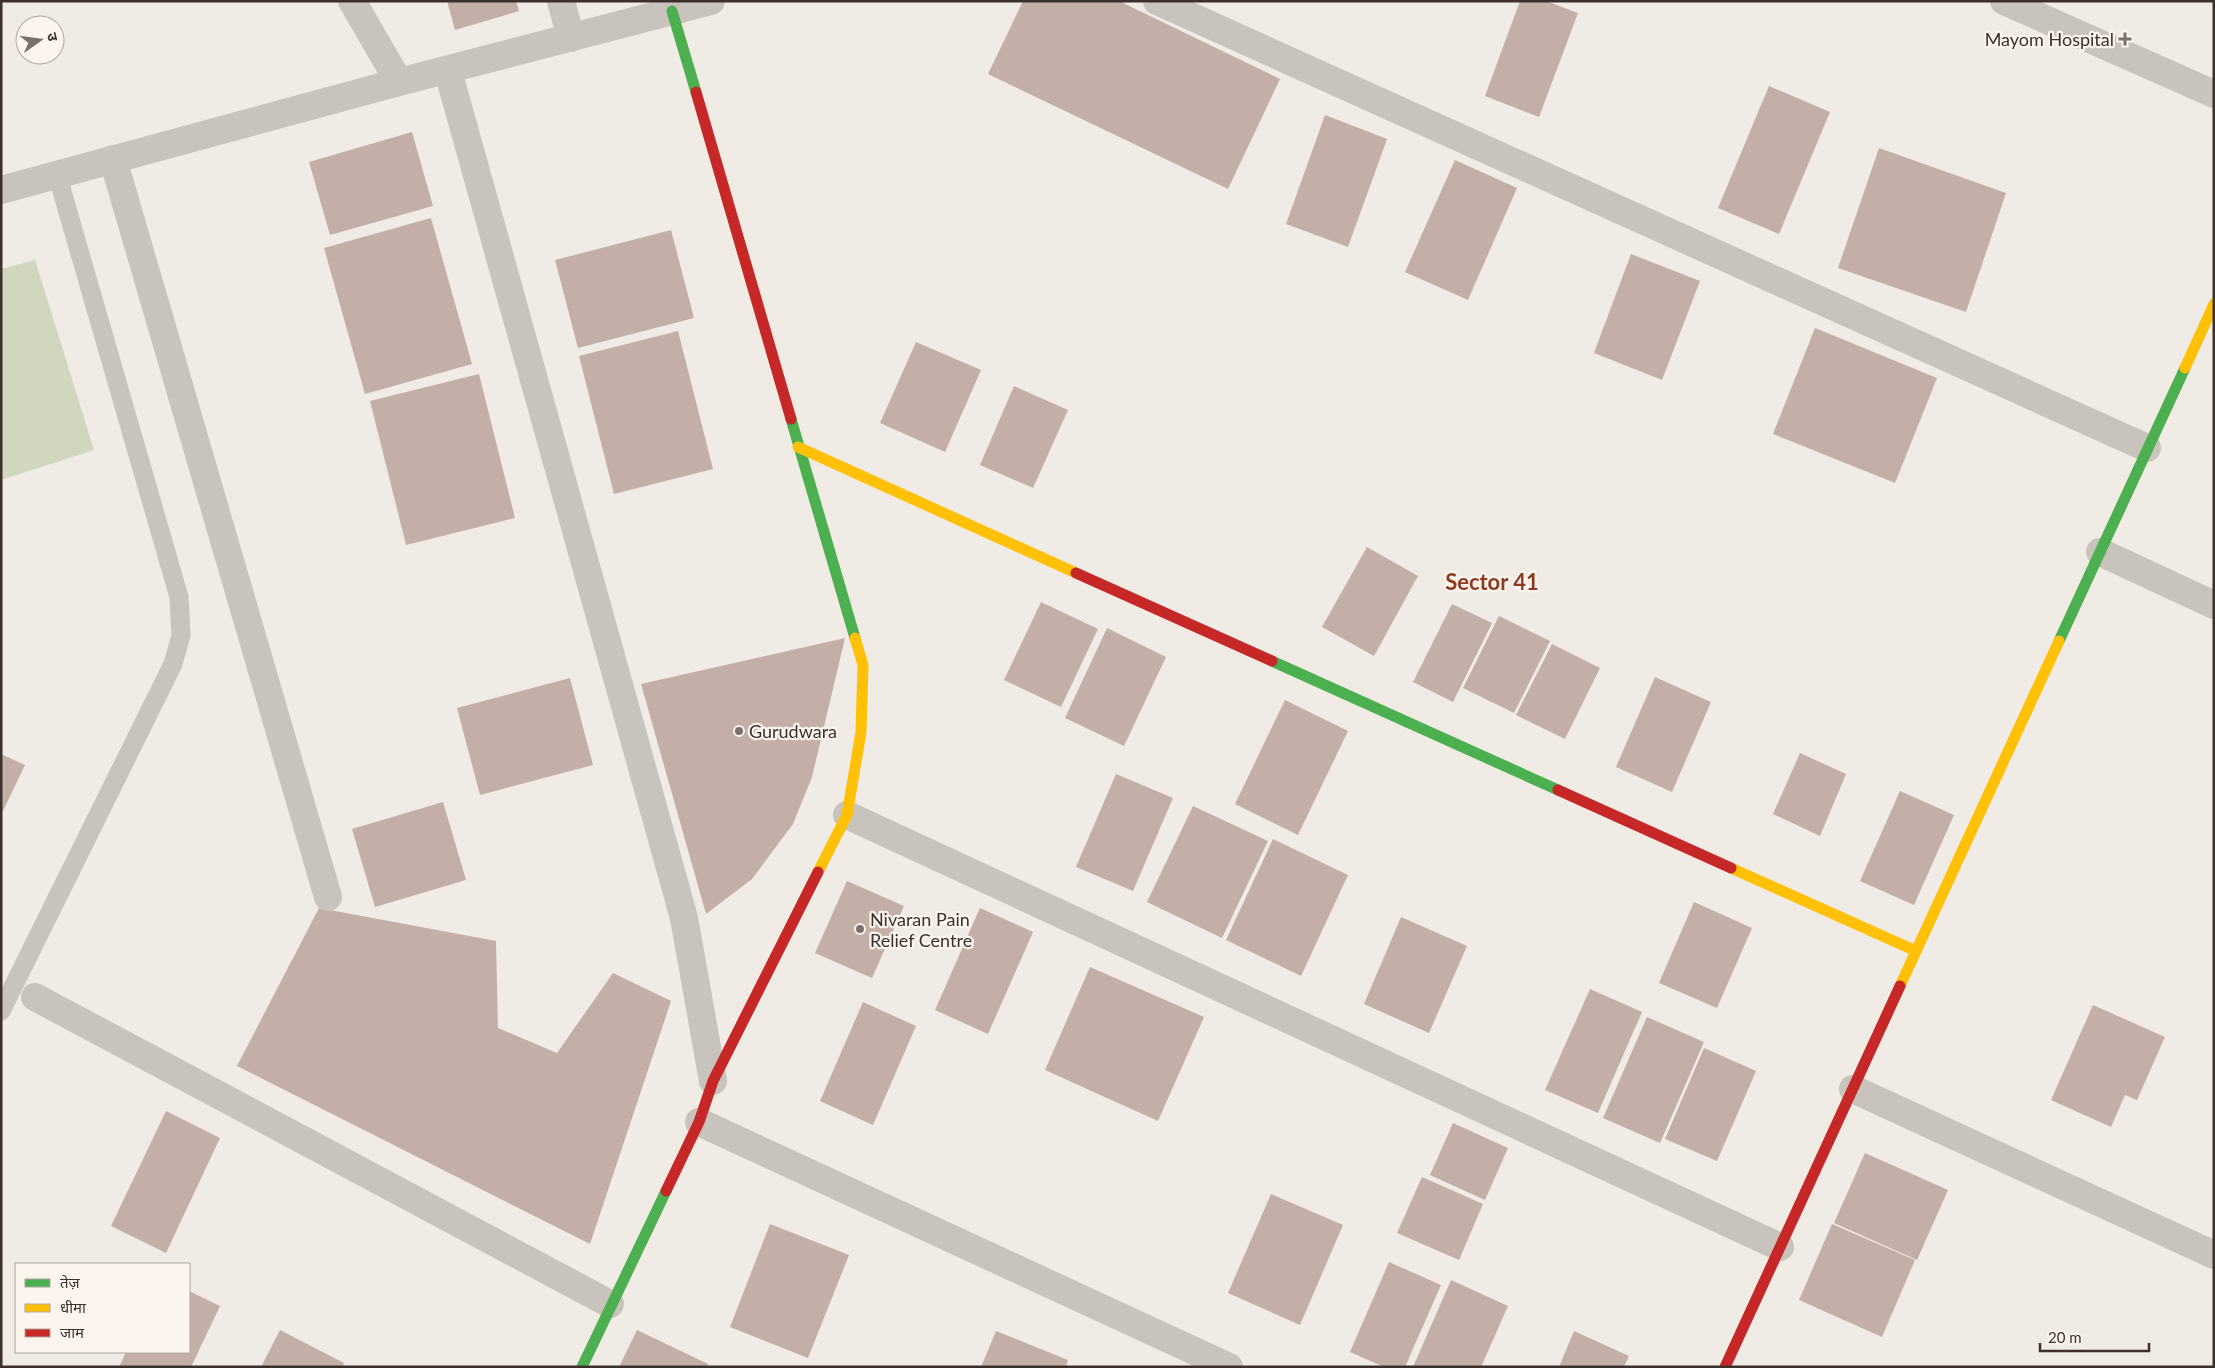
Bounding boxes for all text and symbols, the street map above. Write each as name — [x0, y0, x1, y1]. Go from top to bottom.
north arrow — [15, 15, 65, 65]
place label: Mayom Hospital — [1985, 28, 2114, 50]
text: उ — [44, 31, 63, 44]
marker: Mayom Hospital — [2118, 32, 2132, 46]
district label: Sector 41 — [1445, 568, 1539, 595]
place label: Gurudwara — [749, 720, 837, 742]
marker: Gurudwara — [733, 725, 745, 737]
place label: Nivaran Pain Relief Centre — [870, 908, 972, 951]
marker: Nivaran Pain Relief Centre — [854, 923, 866, 935]
legend — [15, 1263, 190, 1353]
text: तेज़ — [60, 1273, 81, 1291]
text: धीमा — [60, 1298, 87, 1316]
scale bar — [2040, 1320, 2149, 1352]
text: जाम — [60, 1323, 85, 1341]
text: 20 m — [2048, 1328, 2082, 1346]

